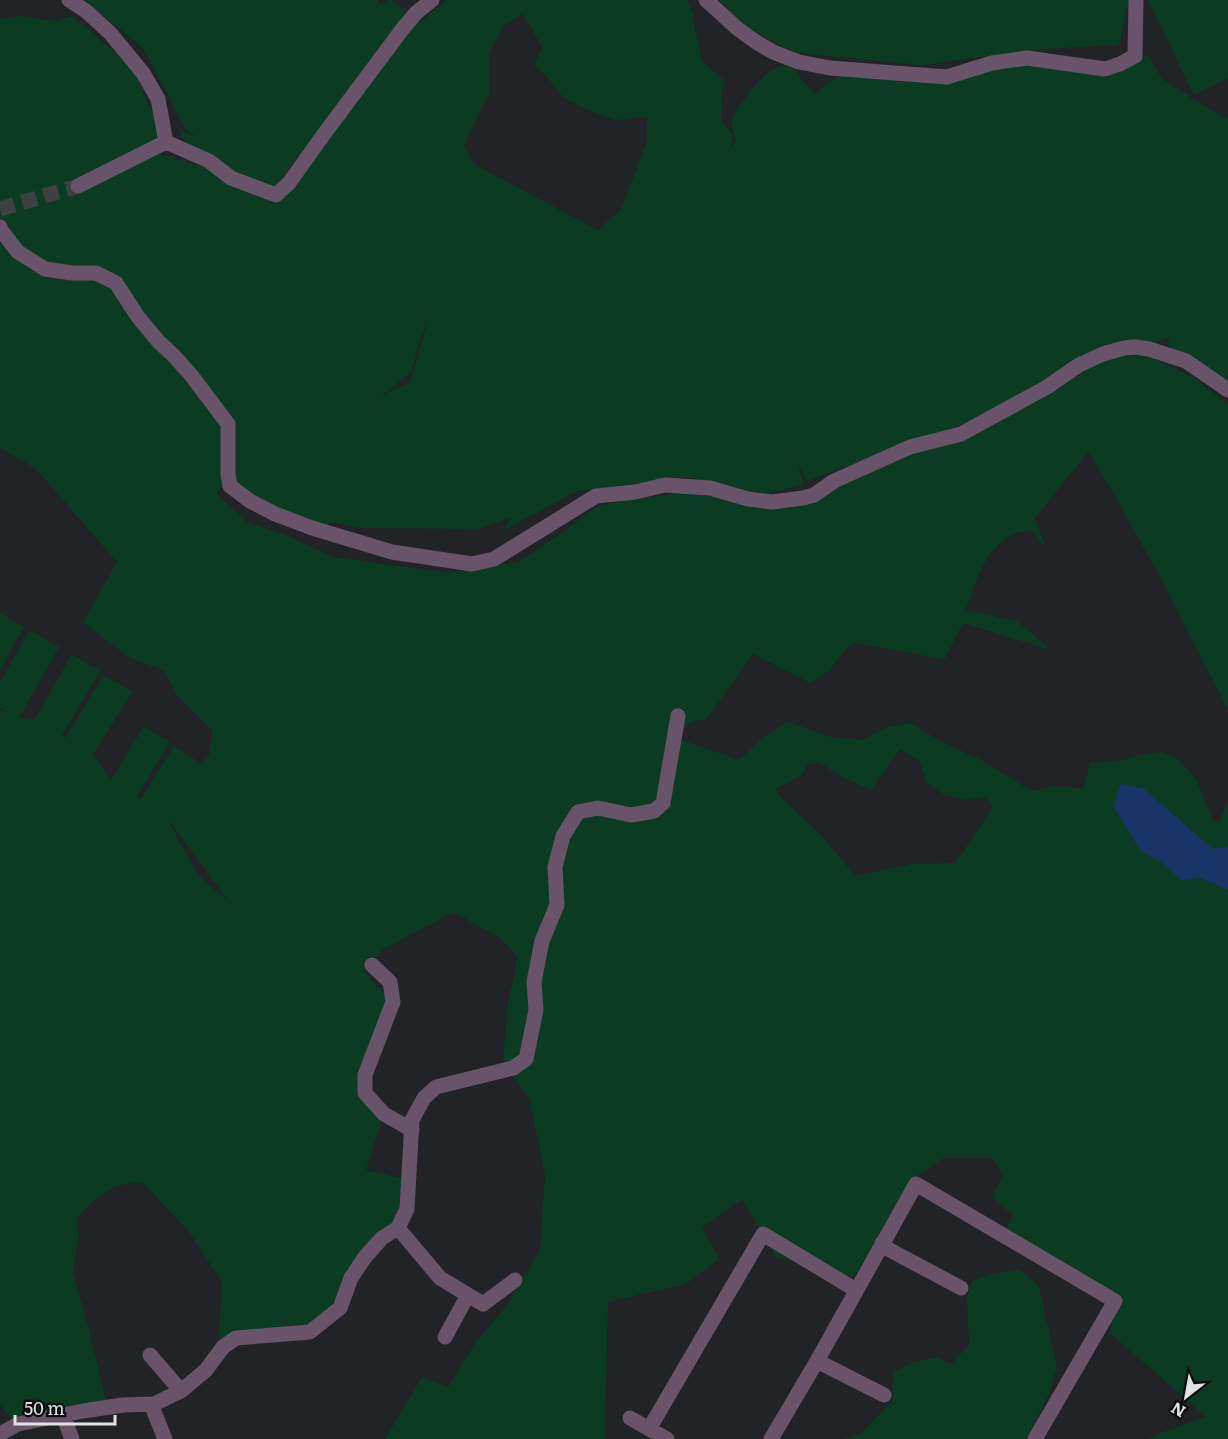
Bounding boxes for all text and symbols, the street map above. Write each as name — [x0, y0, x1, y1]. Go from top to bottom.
north arrow — [1156, 1367, 1216, 1427]
scale bar — [15, 1388, 116, 1426]
text: 50 m — [24, 1394, 65, 1421]
text: N — [1166, 1397, 1190, 1424]

